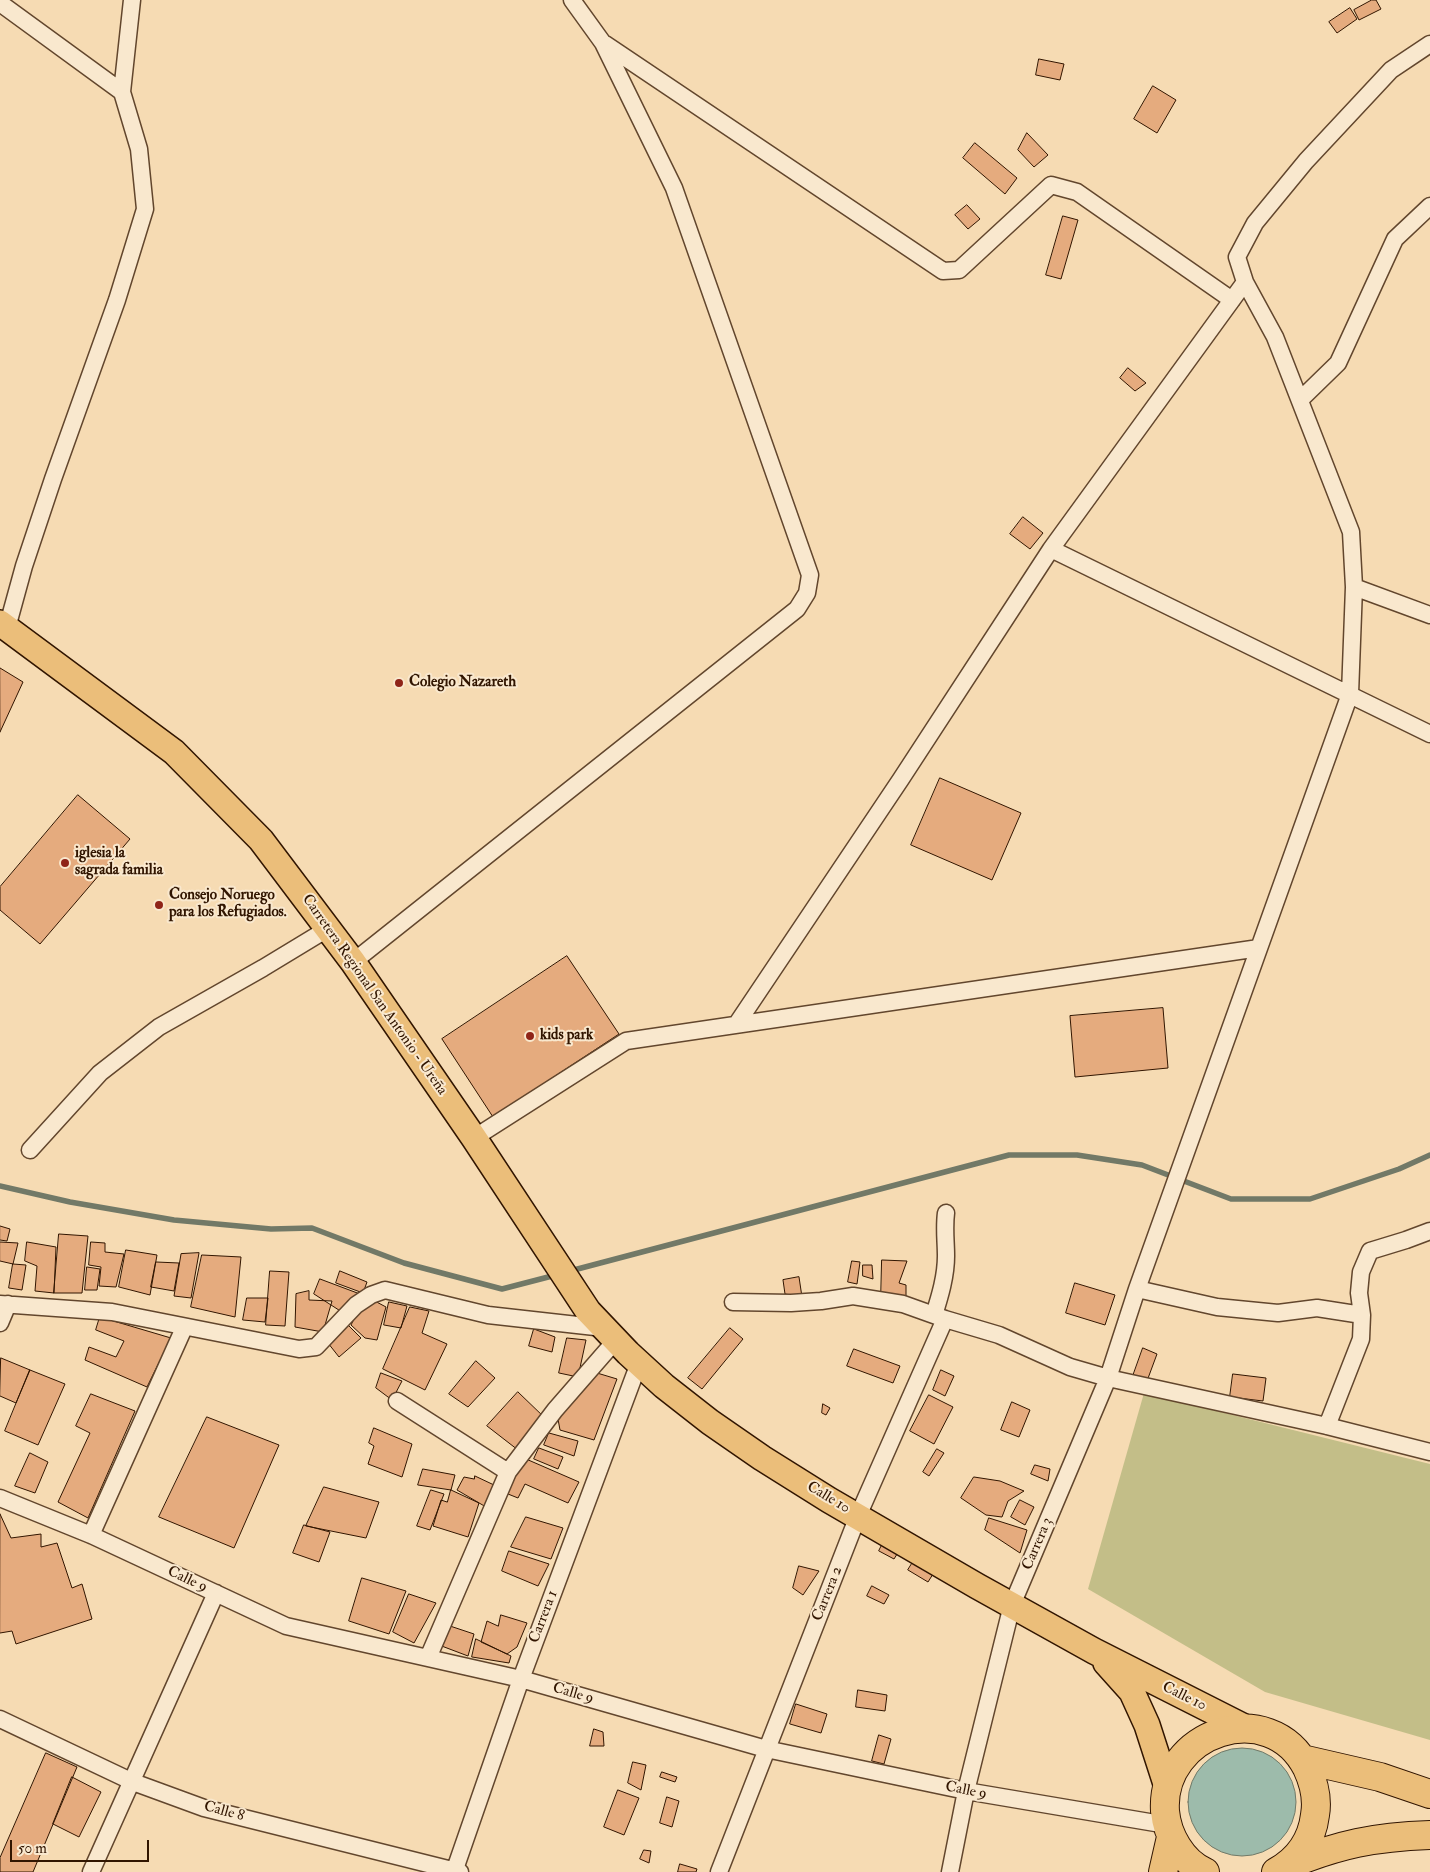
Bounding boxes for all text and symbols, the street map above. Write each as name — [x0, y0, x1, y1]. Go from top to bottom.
place label: Colegio Nazareth — [409, 674, 516, 692]
marker: Colegio Nazareth — [393, 677, 405, 689]
place label: iglesia la sagrada familia — [75, 845, 163, 880]
marker: iglesia la sagrada familia — [59, 857, 71, 869]
place label: Consejo Noruego para los Refugiados. — [169, 887, 287, 922]
street label: Carretera Regional San Antonio - Ureña — [298, 891, 450, 1099]
marker: Consejo Noruego para los Refugiados. — [153, 899, 165, 911]
place label: kids park — [540, 1027, 593, 1045]
marker: kids park — [524, 1030, 536, 1042]
street label: Calle 10 — [803, 1478, 853, 1518]
street label: Carrera 3 — [1019, 1515, 1057, 1573]
street label: Calle 9 — [164, 1563, 210, 1597]
street label: Carrera 2 — [809, 1564, 847, 1624]
street label: Carrera 1 — [526, 1588, 562, 1646]
street label: Calle 10 — [1159, 1679, 1209, 1715]
street label: Calle 9 — [550, 1680, 596, 1708]
street label: Calle 9 — [944, 1778, 988, 1804]
street label: Calle 8 — [202, 1798, 246, 1826]
scale bar — [12, 1830, 151, 1862]
text: 50 m — [18, 1839, 47, 1858]

